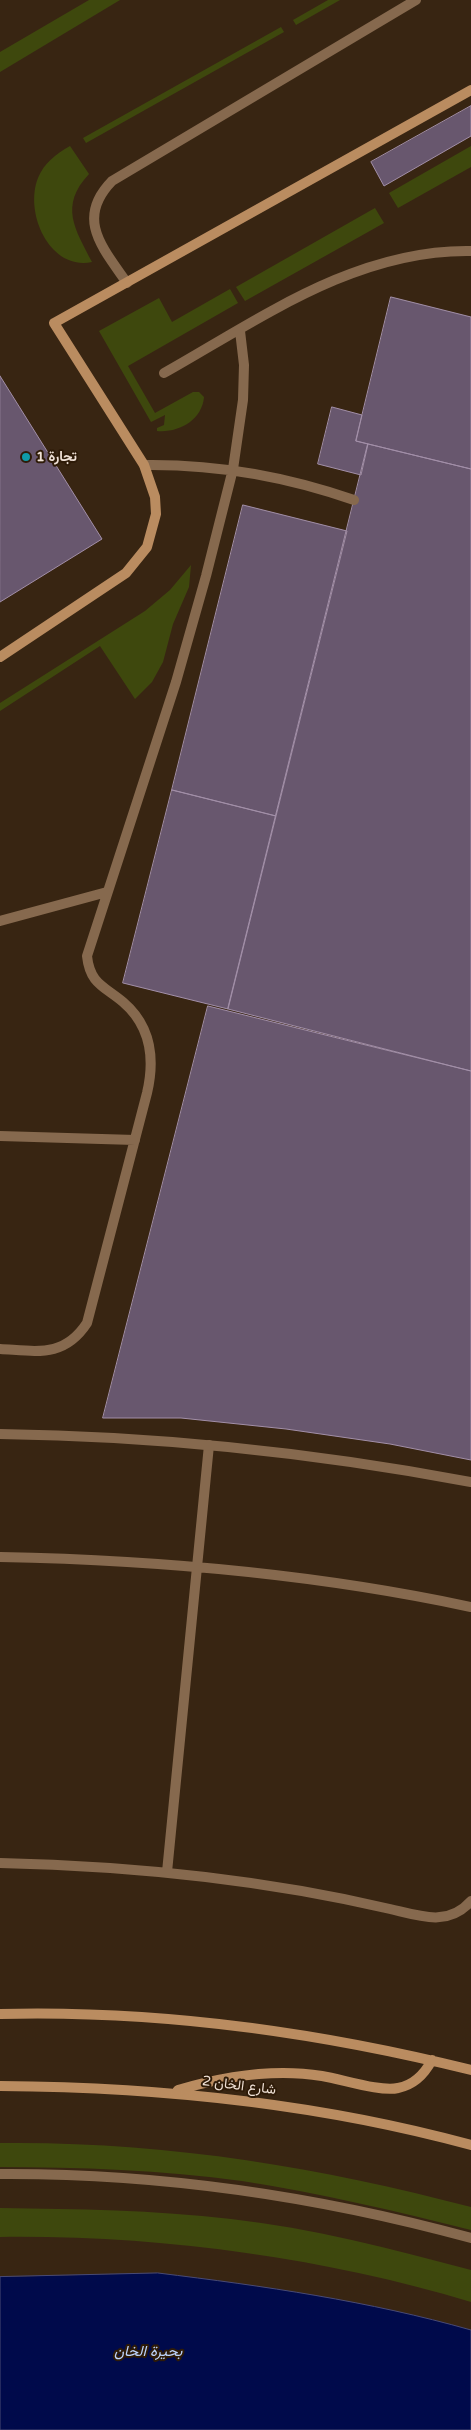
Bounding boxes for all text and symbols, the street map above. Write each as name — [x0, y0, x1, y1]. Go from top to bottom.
place label: تجارة 1 — [36, 449, 77, 465]
marker: تجارة 1 — [20, 451, 32, 463]
street label: شارع الخان 2 — [201, 2073, 277, 2099]
water label: بحيرة الخان — [114, 2343, 182, 2361]

